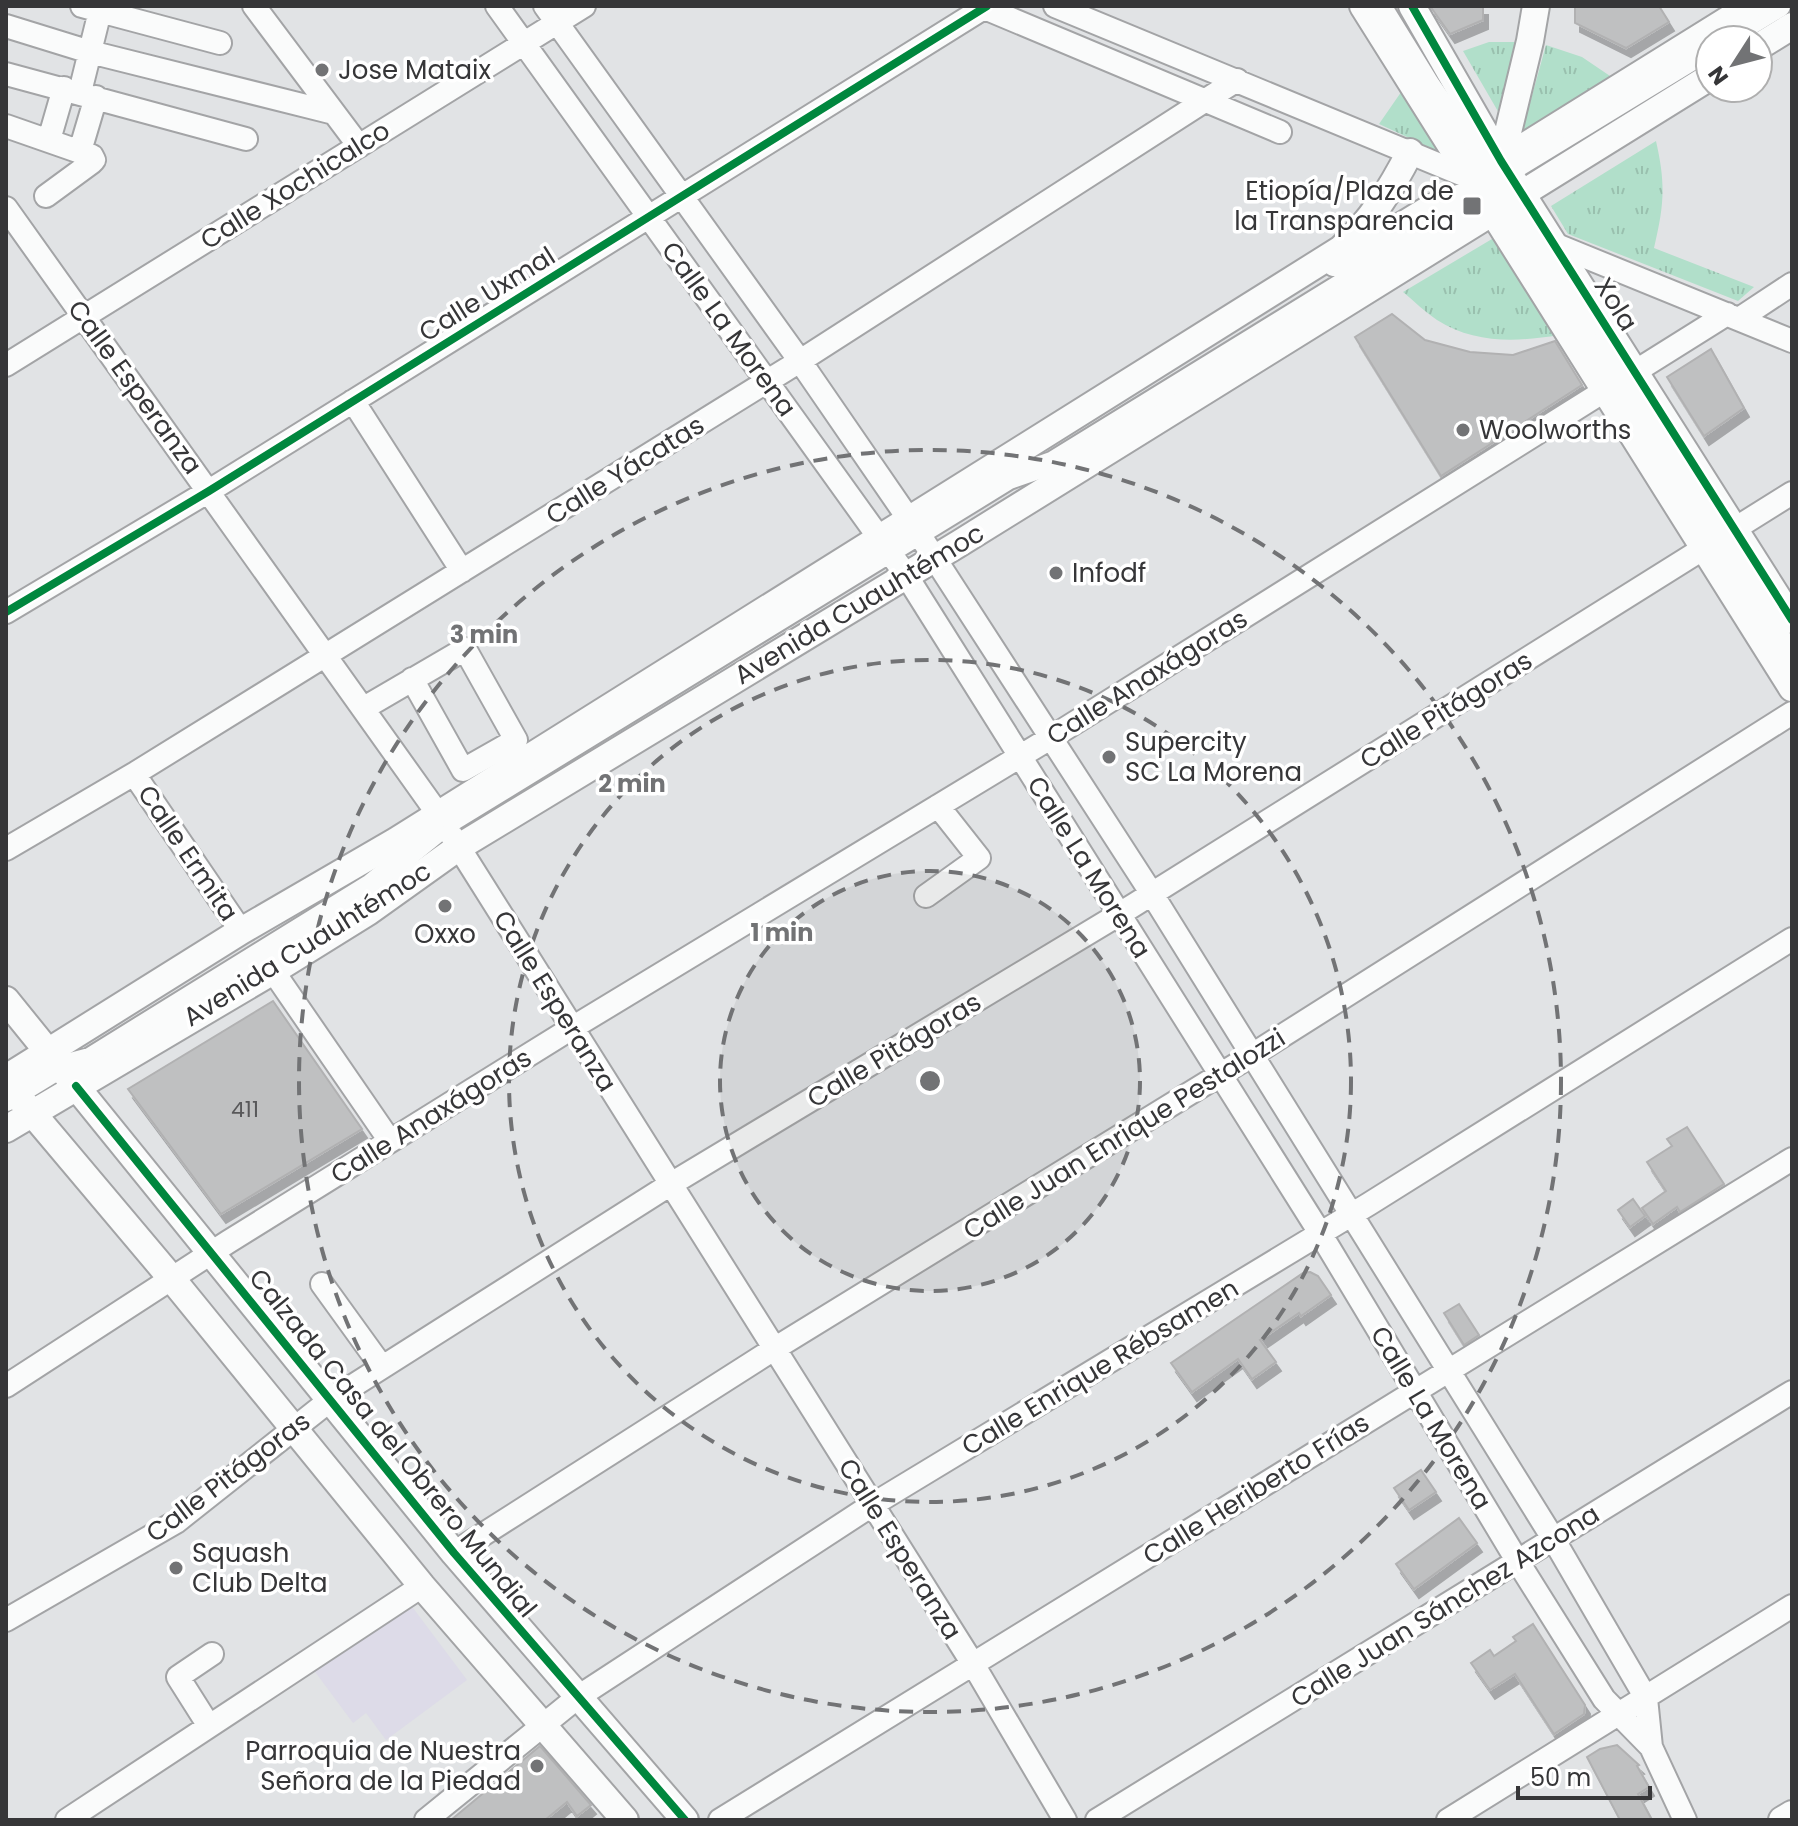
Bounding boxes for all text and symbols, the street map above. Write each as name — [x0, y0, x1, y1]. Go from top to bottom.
north arrow — [1694, 24, 1774, 104]
place label: Jose Mataix — [338, 52, 491, 88]
text: N — [1701, 60, 1736, 91]
marker: Jose Mataix — [313, 61, 331, 79]
street label: Calle Xochicalco — [193, 112, 397, 258]
place label: Etiopía/Plaza de la Transparencia — [1234, 173, 1454, 239]
marker: Etiopía/Plaza de la Transparencia — [1461, 195, 1483, 217]
street label: Calle La Morena — [653, 234, 805, 424]
street label: Calle Uxmal — [412, 238, 562, 350]
street label: Xola — [1586, 270, 1646, 338]
street label: Calle Esperanza — [59, 293, 211, 481]
street label: Calle Yácatas — [539, 407, 711, 533]
place label: Woolworths — [1479, 412, 1631, 448]
marker: Woolworths — [1454, 421, 1472, 439]
street label: Avenida Cuauhtémoc — [727, 515, 991, 693]
place label: Infodf — [1072, 555, 1146, 591]
marker: Infodf — [1047, 564, 1065, 582]
street label: Calle Anaxágoras — [1040, 601, 1254, 753]
text: 3 min — [450, 618, 518, 651]
street label: Calle Pitágoras — [1353, 643, 1539, 777]
place label: Supercity SC La Morena — [1125, 724, 1302, 790]
marker: Supercity SC La Morena — [1100, 748, 1118, 766]
text: 2 min — [598, 767, 666, 800]
street label: Calle La Morena — [1019, 769, 1159, 965]
street label: Calle Ermita — [129, 778, 247, 928]
street label: Avenida Cuauhtémoc — [176, 853, 438, 1035]
marker: Oxxo — [436, 897, 454, 915]
street label: Calle Esperanza — [485, 904, 625, 1098]
place label: Oxxo — [414, 916, 476, 952]
text: 1 min — [751, 916, 813, 949]
street label: Calle Pitágoras — [800, 984, 988, 1116]
street label: Calle Juan Enrique Pestalozzi — [956, 1020, 1292, 1248]
street label: Calle Anaxágoras — [324, 1040, 538, 1192]
centre of rings — [916, 1067, 944, 1095]
house number: 411 — [231, 1094, 259, 1125]
street label: Calzada Casa del Obrero Mundial — [241, 1261, 545, 1625]
street label: Calle Enrique Rébsamen — [955, 1270, 1245, 1464]
street label: Calle La Morena — [1362, 1319, 1500, 1517]
street label: Calle Pitágoras — [138, 1403, 318, 1551]
street label: Calle Heriberto Frías — [1136, 1405, 1376, 1573]
street label: Calle Esperanza — [830, 1452, 970, 1646]
street label: Calle Juan Sánchez Azcona — [1284, 1496, 1606, 1716]
place label: Squash Club Delta — [192, 1535, 328, 1601]
marker: Squash Club Delta — [167, 1559, 185, 1577]
place label: Parroquia de Nuestra Señora de la Piedad — [245, 1733, 521, 1799]
scale bar — [1518, 1750, 1650, 1800]
marker: Parroquia de Nuestra Señora de la Piedad — [528, 1757, 546, 1775]
text: 50 m — [1530, 1761, 1591, 1794]

